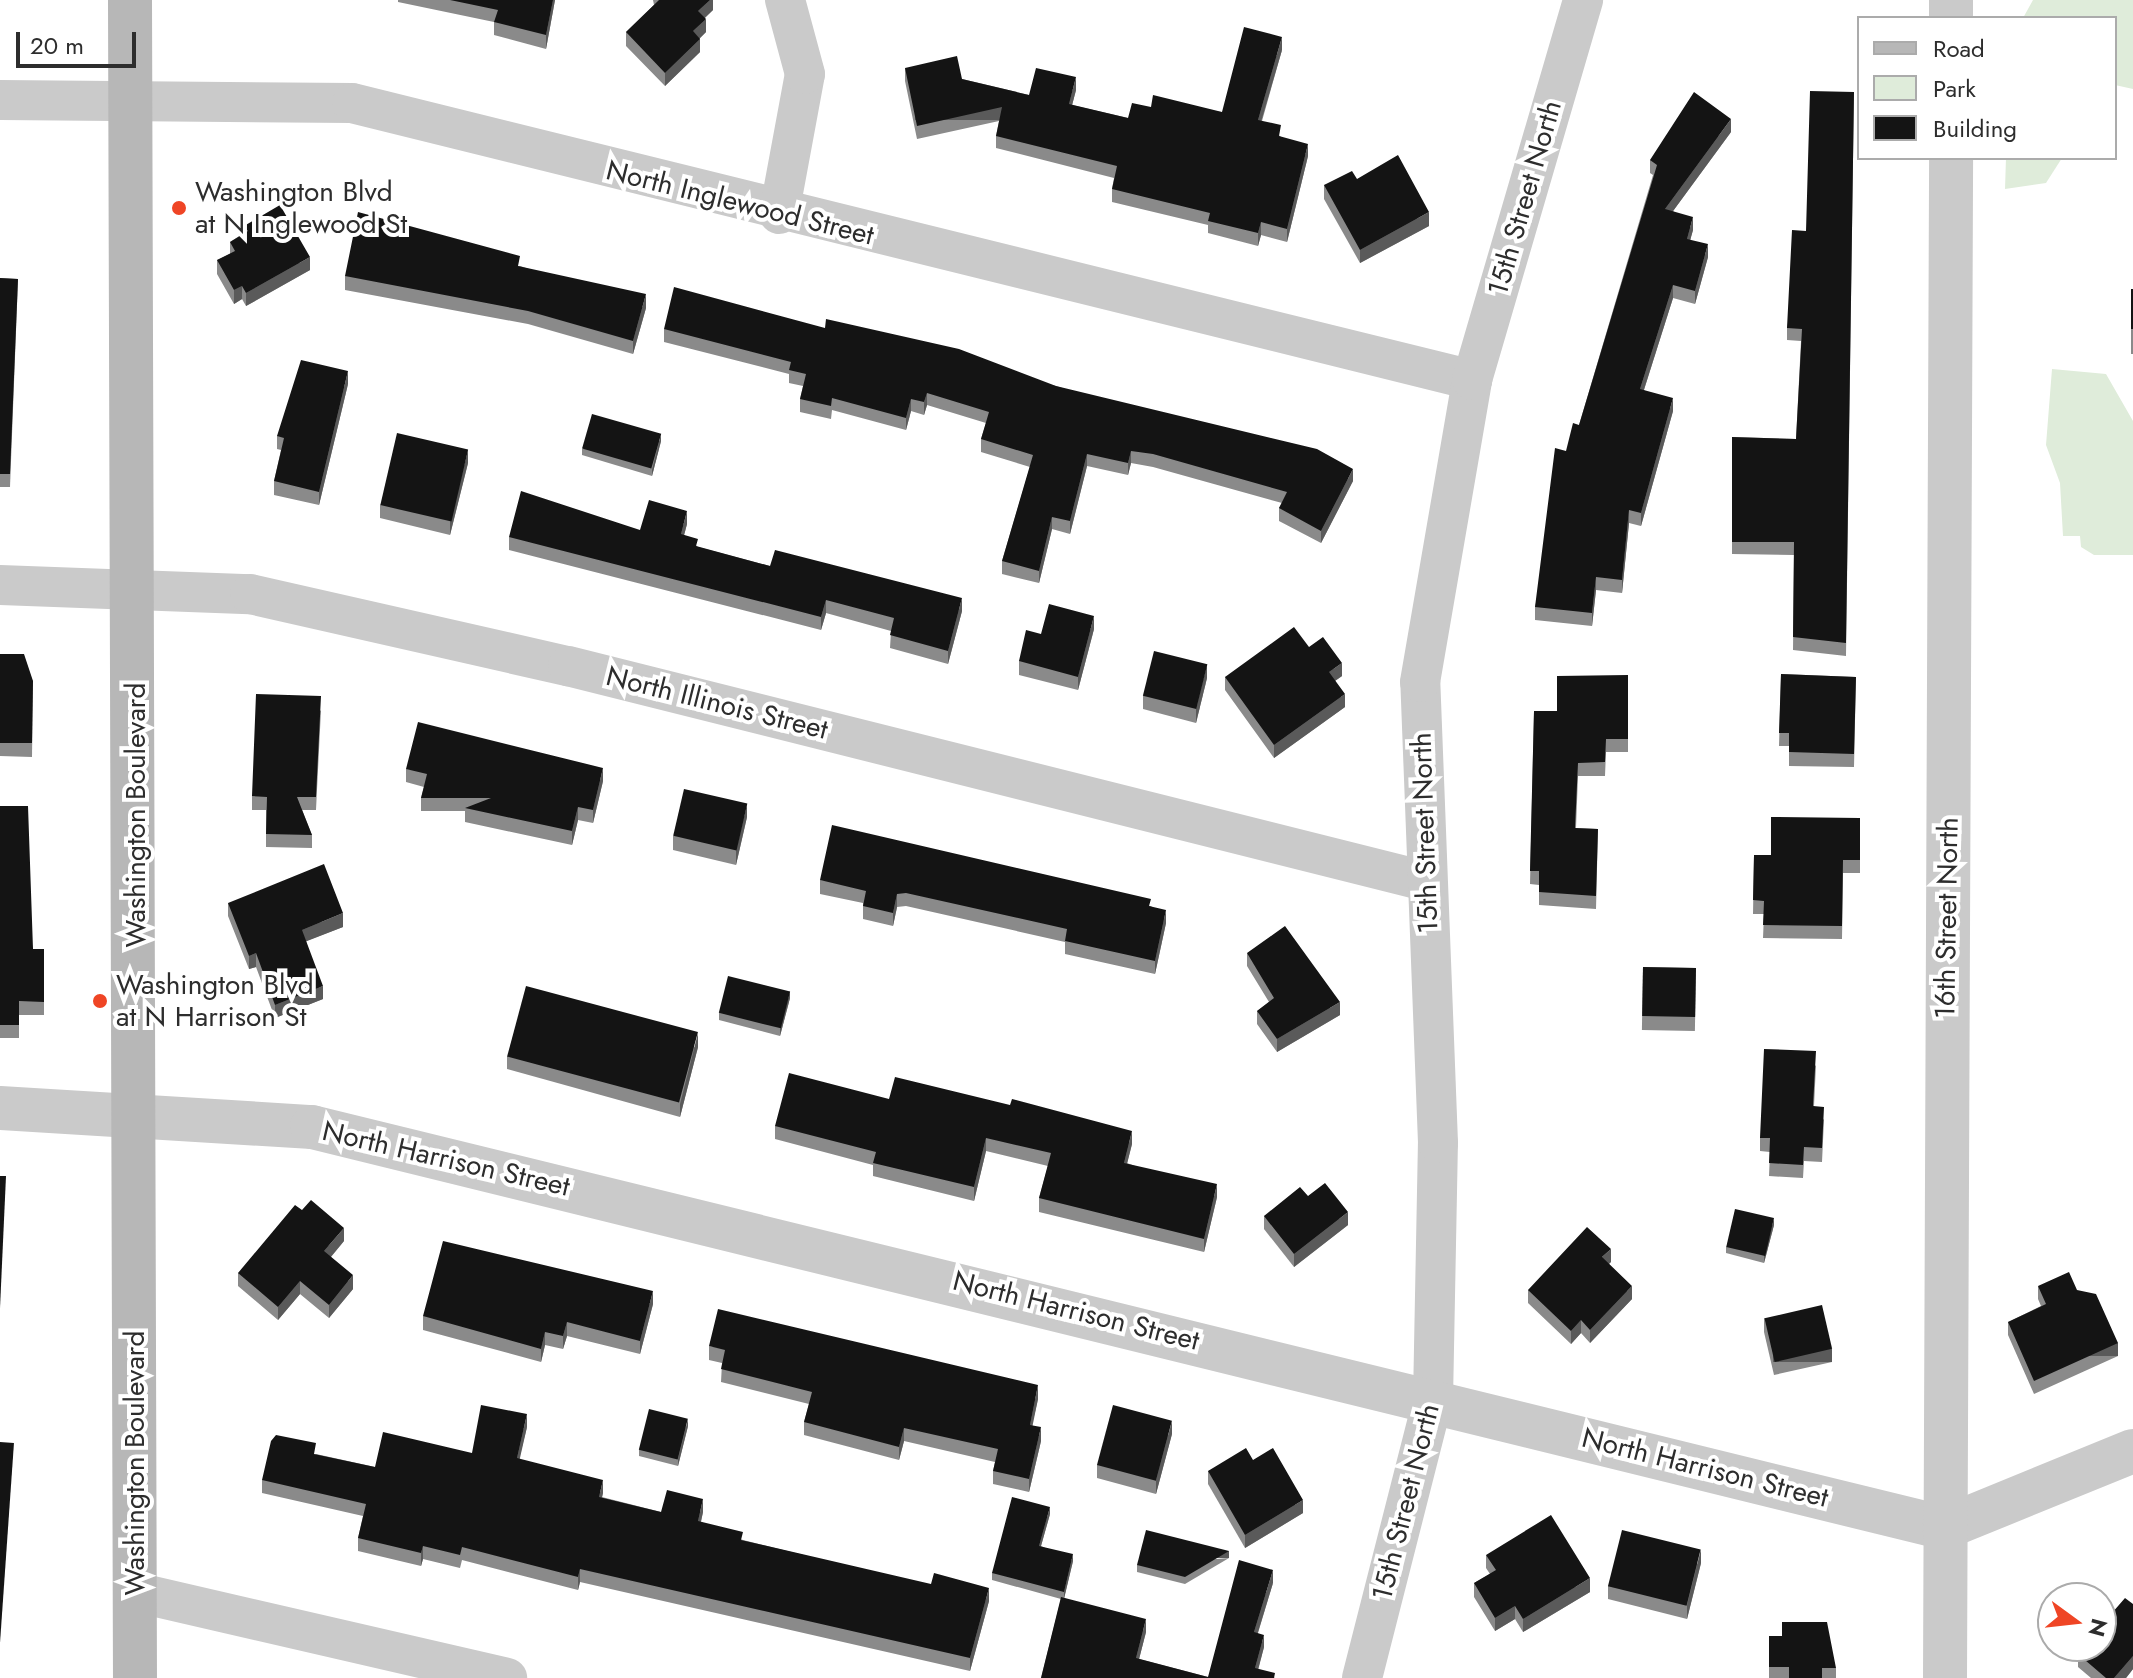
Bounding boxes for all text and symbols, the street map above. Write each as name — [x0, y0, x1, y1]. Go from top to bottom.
scale bar — [20, 16, 140, 66]
legend — [1857, 16, 2117, 160]
text: 20 m — [30, 28, 84, 63]
text: Road — [1933, 31, 1985, 66]
text: Park — [1933, 71, 1976, 106]
street label: 15th Street North — [1481, 97, 1569, 299]
text: Building — [1933, 111, 2017, 146]
street label: North Inglewood Street — [603, 153, 877, 253]
place label: Washington Blvd at N Inglewood St — [195, 175, 407, 241]
marker: Washington Blvd at N Inglewood St — [170, 199, 188, 217]
street label: North Illinois Street — [603, 659, 831, 747]
street label: Washington Boulevard — [119, 683, 153, 947]
street label: 15th Street North — [1405, 732, 1445, 934]
street label: 16th Street North — [1928, 817, 1966, 1019]
place label: Washington Blvd at N Harrison St — [116, 968, 314, 1034]
marker: Washington Blvd at N Harrison St — [91, 992, 109, 1010]
street label: North Harrison Street — [319, 1114, 573, 1204]
street label: North Harrison Street — [949, 1264, 1203, 1358]
street label: Washington Boulevard — [118, 1331, 152, 1595]
street label: 15th Street North — [1365, 1400, 1447, 1604]
street label: North Harrison Street — [1578, 1421, 1832, 1515]
north arrow — [2037, 1582, 2117, 1662]
text: N — [2081, 1615, 2116, 1640]

